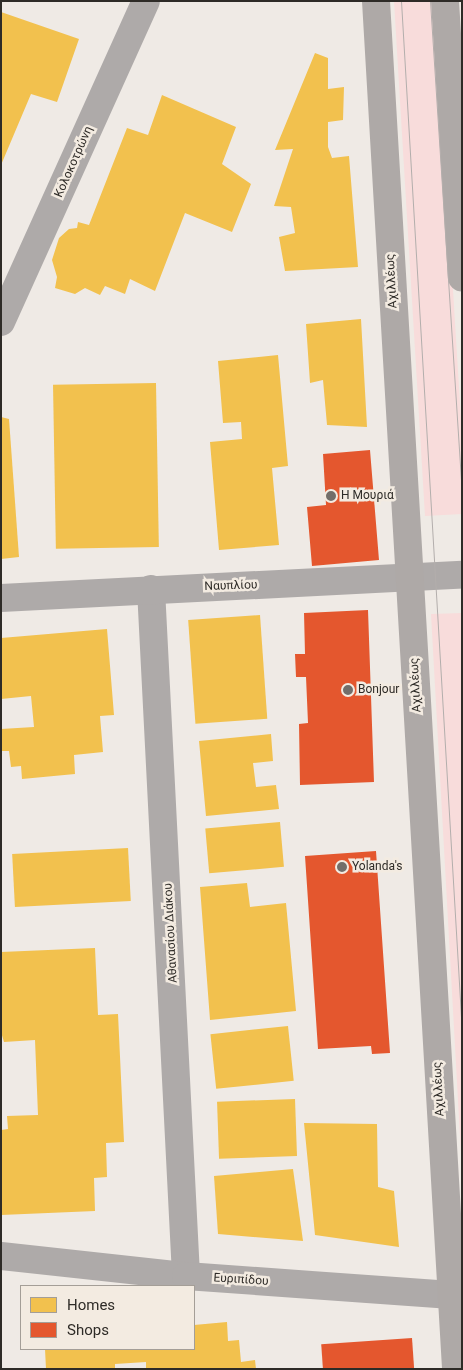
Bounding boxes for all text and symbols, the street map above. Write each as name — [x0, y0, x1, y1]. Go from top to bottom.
street label: Κολοκοτρώνη — [52, 124, 96, 200]
street label: Αχιλλέως — [383, 253, 401, 309]
place label: Η Μουριά — [341, 489, 394, 503]
marker: Η Μουριά — [325, 490, 337, 502]
street label: Ναυπλίου — [204, 578, 258, 594]
street label: Αχιλλέως — [407, 657, 425, 713]
place label: Bonjour — [358, 683, 399, 697]
marker: Bonjour — [342, 684, 354, 696]
place label: Yolanda's — [352, 860, 402, 874]
marker: Yolanda's — [336, 861, 348, 873]
street label: Αθανασίου Διάκου — [161, 883, 181, 983]
street label: Αχιλλέως — [430, 1061, 448, 1117]
street label: Ευριπίδου — [213, 1271, 269, 1289]
legend — [20, 1285, 195, 1350]
text: Homes — [67, 1296, 115, 1314]
text: Shops — [67, 1321, 109, 1339]

